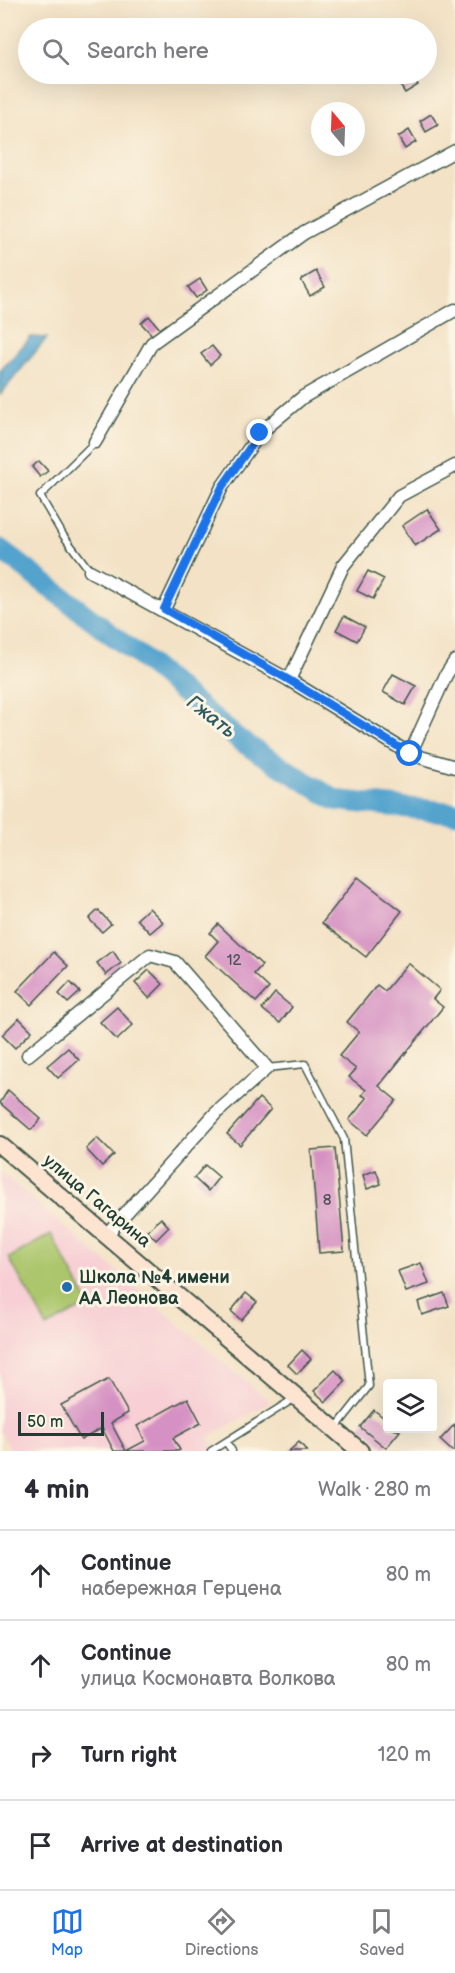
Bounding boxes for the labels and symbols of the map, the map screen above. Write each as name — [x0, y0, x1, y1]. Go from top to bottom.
north arrow — [311, 102, 365, 156]
route end — [246, 419, 272, 445]
water label: Гжать — [182, 690, 241, 744]
route start — [396, 740, 422, 766]
house number: 12 — [227, 951, 241, 970]
street label: улица Гагарина — [39, 1150, 155, 1252]
house number: 8 — [323, 1191, 332, 1210]
place label: Школа №4 имени АА Леонова — [78, 1267, 230, 1309]
marker: Школа №4 имени АА Леонова — [60, 1280, 74, 1294]
scale bar — [18, 1409, 104, 1436]

